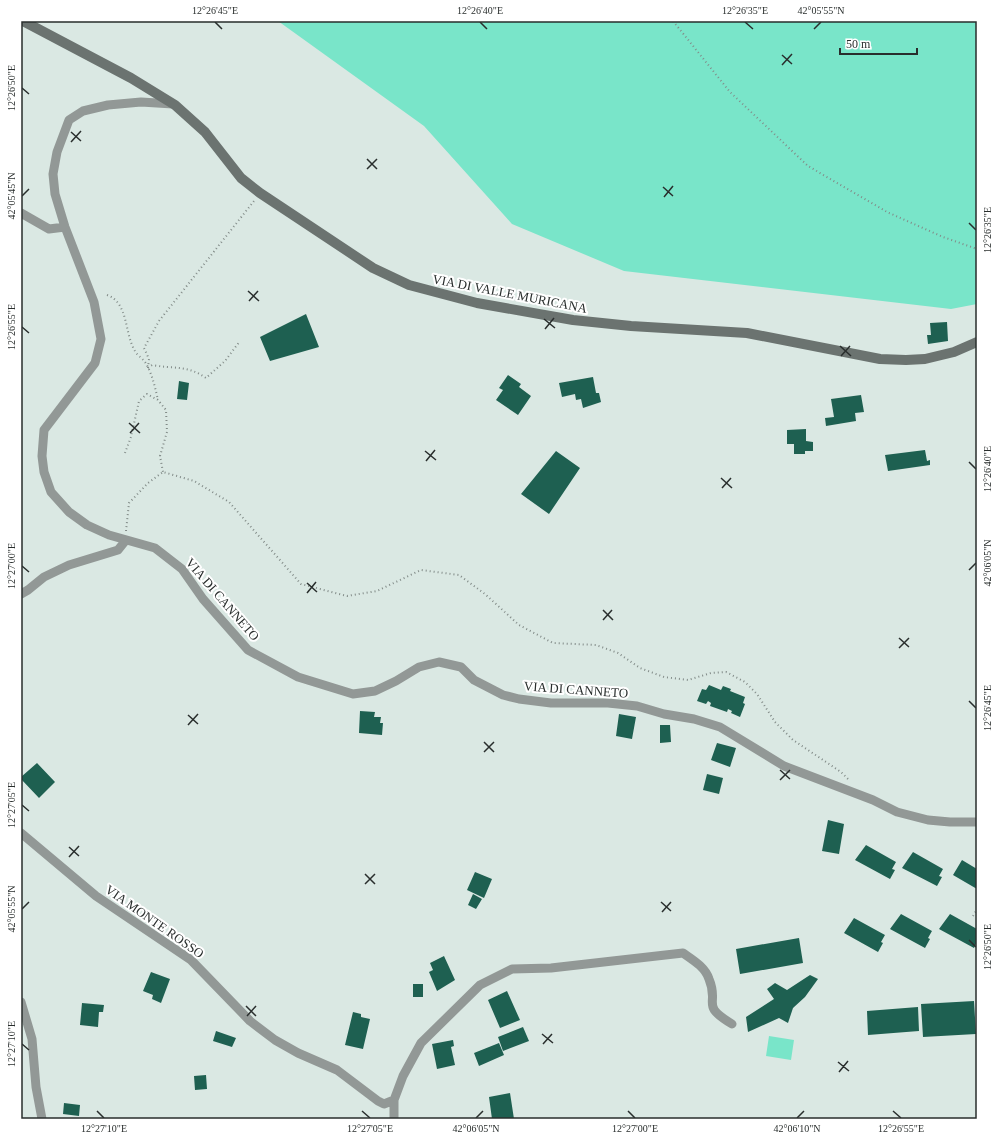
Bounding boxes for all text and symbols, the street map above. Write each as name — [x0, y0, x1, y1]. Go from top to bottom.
text: 12°26'45"E — [192, 5, 238, 16]
text: 12°26'40"E — [457, 5, 503, 16]
text: 12°26'35"E — [722, 5, 768, 16]
text: 42°05'55"N — [797, 5, 845, 16]
scale bar — [840, 30, 917, 56]
text: 50 m — [846, 37, 871, 51]
text: 12°26'50"E — [6, 65, 17, 111]
text: 42°05'45"N — [6, 172, 17, 220]
text: 12°26'35"E — [982, 207, 993, 253]
street label: VIA DI VALLE MURICANA — [431, 271, 589, 316]
text: 12°26'55"E — [6, 304, 17, 350]
text: 12°26'40"E — [982, 446, 993, 492]
text: 42°06'05"N — [982, 539, 993, 587]
text: 12°27'00"E — [6, 543, 17, 589]
street label: VIA DI CANNETO — [183, 555, 263, 644]
street label: VIA DI CANNETO — [523, 678, 629, 701]
text: 12°26'45"E — [982, 685, 993, 731]
text: 12°27'05"E — [6, 782, 17, 828]
street label: VIA MONTE ROSSO — [102, 882, 207, 961]
text: 42°05'55"N — [6, 885, 17, 933]
text: 12°26'50"E — [982, 924, 993, 970]
text: 12°27'10"E — [6, 1021, 17, 1067]
text: 12°27'10"E — [81, 1123, 127, 1134]
text: 12°27'05"E — [347, 1123, 393, 1134]
text: 42°06'05"N — [452, 1123, 500, 1134]
text: 12°27'00"E — [612, 1123, 658, 1134]
text: 42°06'10"N — [773, 1123, 821, 1134]
text: 12°26'55"E — [878, 1123, 924, 1134]

